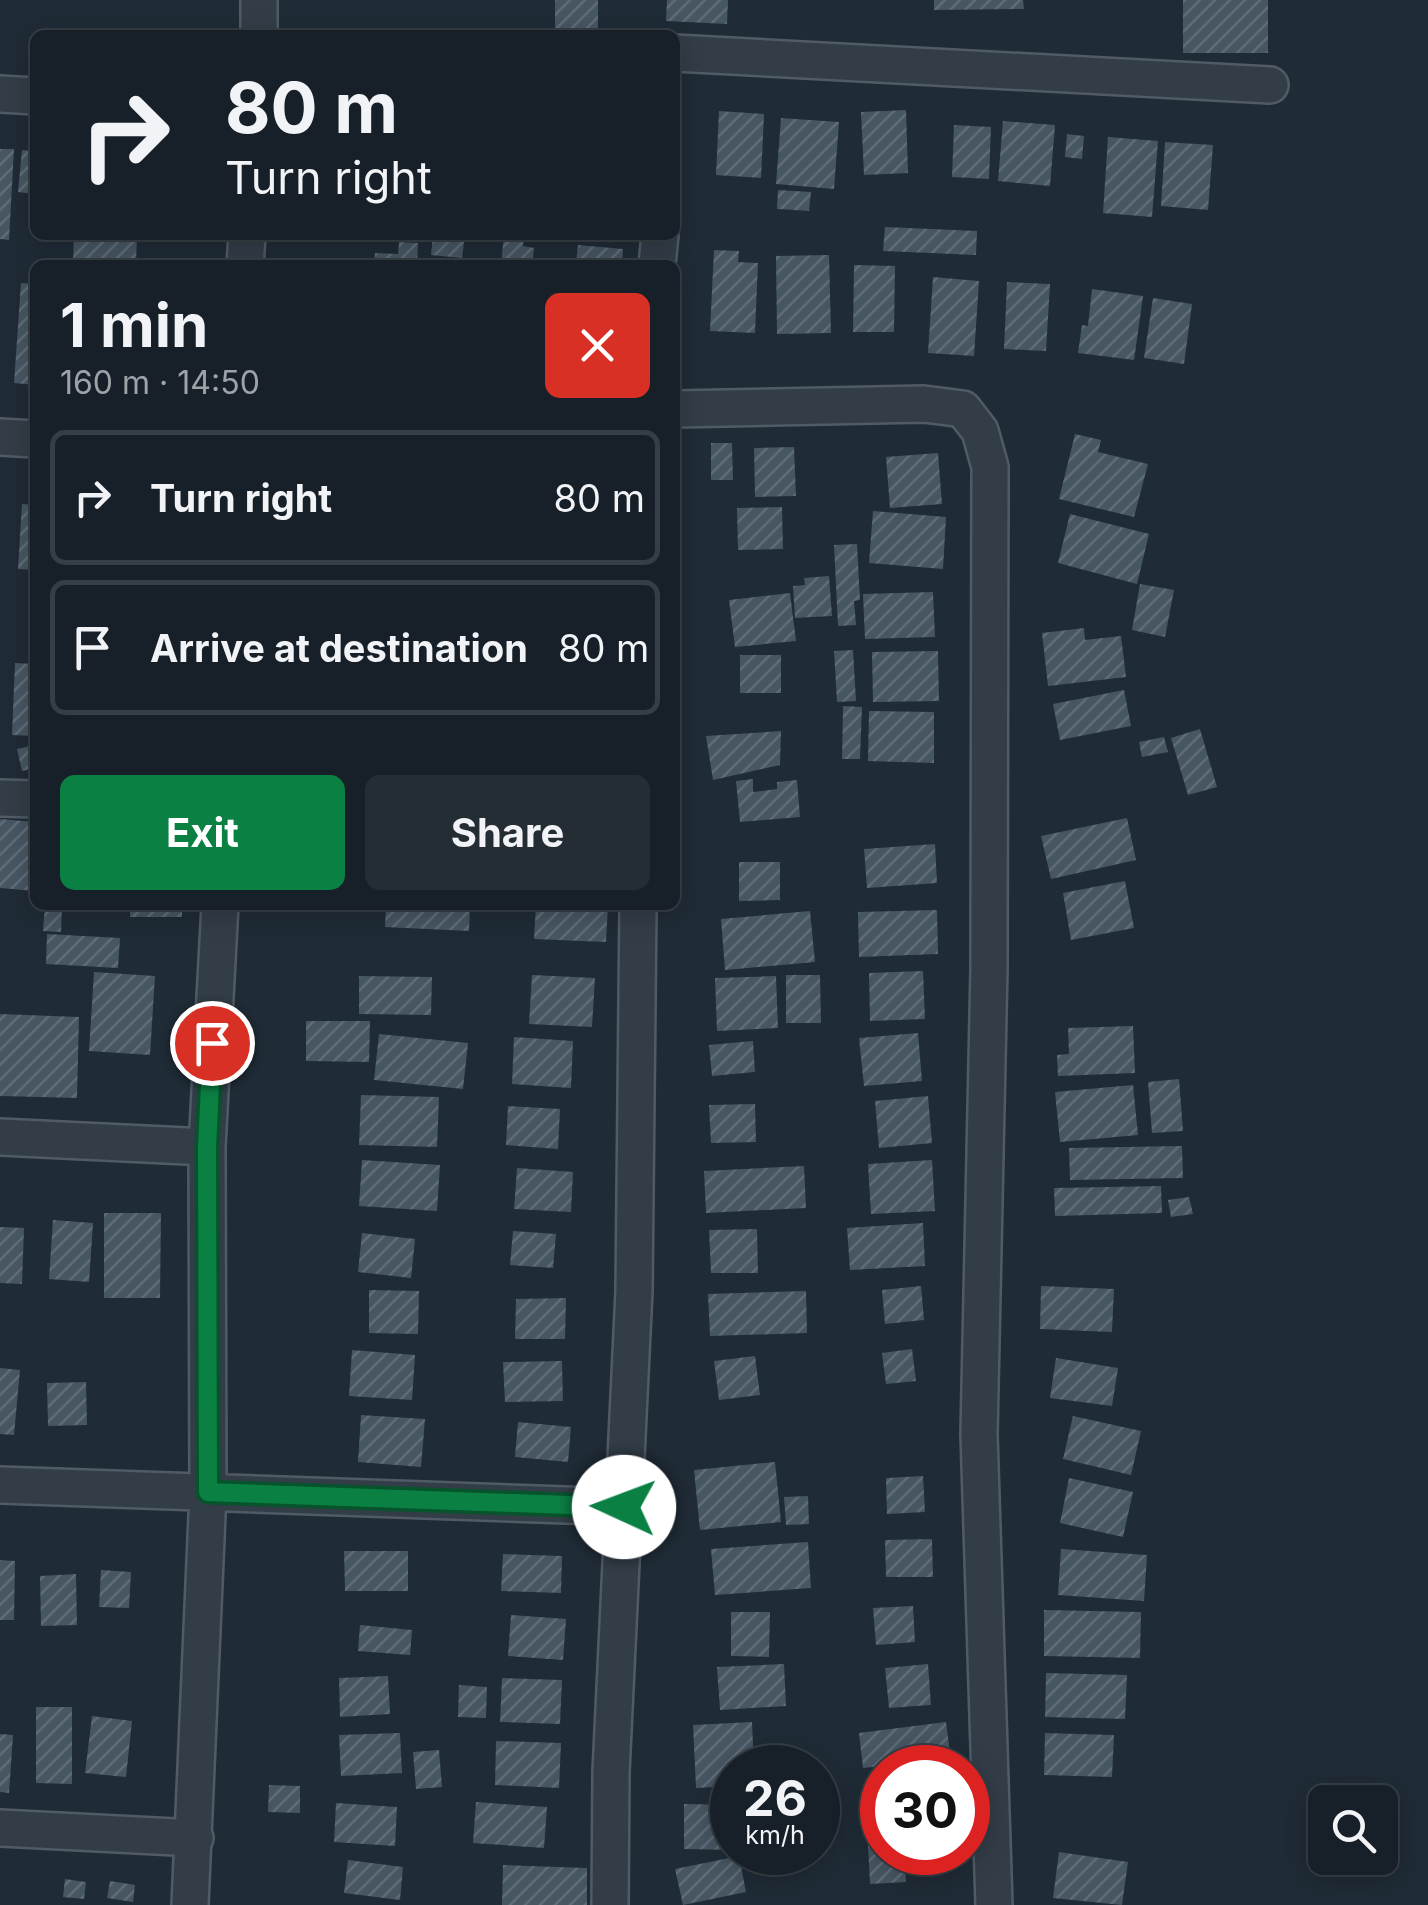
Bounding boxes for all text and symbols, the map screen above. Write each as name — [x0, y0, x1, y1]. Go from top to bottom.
text: 80 m — [225, 65, 398, 150]
icon: right — [60, 70, 190, 200]
text: Turn right — [225, 150, 432, 205]
text: 1 min — [60, 289, 208, 361]
button: close — [545, 293, 650, 398]
text: 160 m · 14:50 — [60, 363, 260, 402]
icon: right — [65, 470, 120, 525]
text: Turn right — [150, 475, 332, 521]
text: 80 m — [554, 475, 645, 521]
icon: arrive — [65, 620, 120, 675]
text: Arrive at destination — [150, 625, 528, 671]
text: 80 m — [558, 625, 649, 671]
button: Exit — [60, 775, 345, 890]
button: Share — [365, 775, 650, 890]
pin — [170, 1001, 255, 1086]
icon: arrive — [185, 1016, 240, 1071]
position arrow — [572, 1455, 676, 1559]
speed limit sign: 30 — [860, 1745, 990, 1875]
text: 26 — [743, 1768, 807, 1828]
map controls — [1308, 1785, 1398, 1875]
button: search — [1308, 1785, 1398, 1875]
text: km/h — [745, 1820, 805, 1850]

